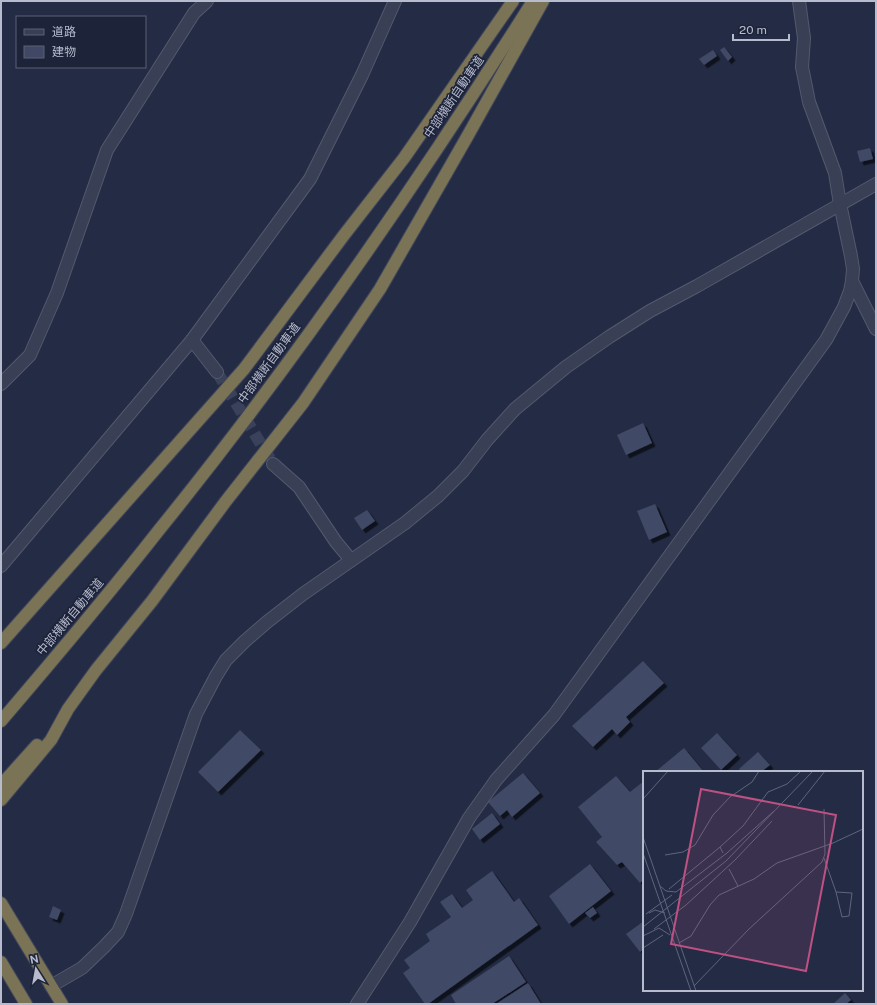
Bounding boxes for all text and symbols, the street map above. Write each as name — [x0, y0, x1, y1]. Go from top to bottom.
legend — [16, 16, 146, 68]
scale bar — [733, 16, 789, 42]
text: 20 m — [739, 23, 767, 37]
text: 道路 — [52, 25, 76, 39]
text: 建物 — [52, 45, 76, 59]
street label: 中部横断自動車道 — [421, 53, 487, 141]
street label: 中部横断自動車道 — [235, 320, 303, 406]
street label: 中部横断自動車道 — [34, 576, 106, 658]
inset map — [643, 771, 863, 991]
north arrow — [16, 949, 56, 989]
text: N — [29, 952, 39, 966]

